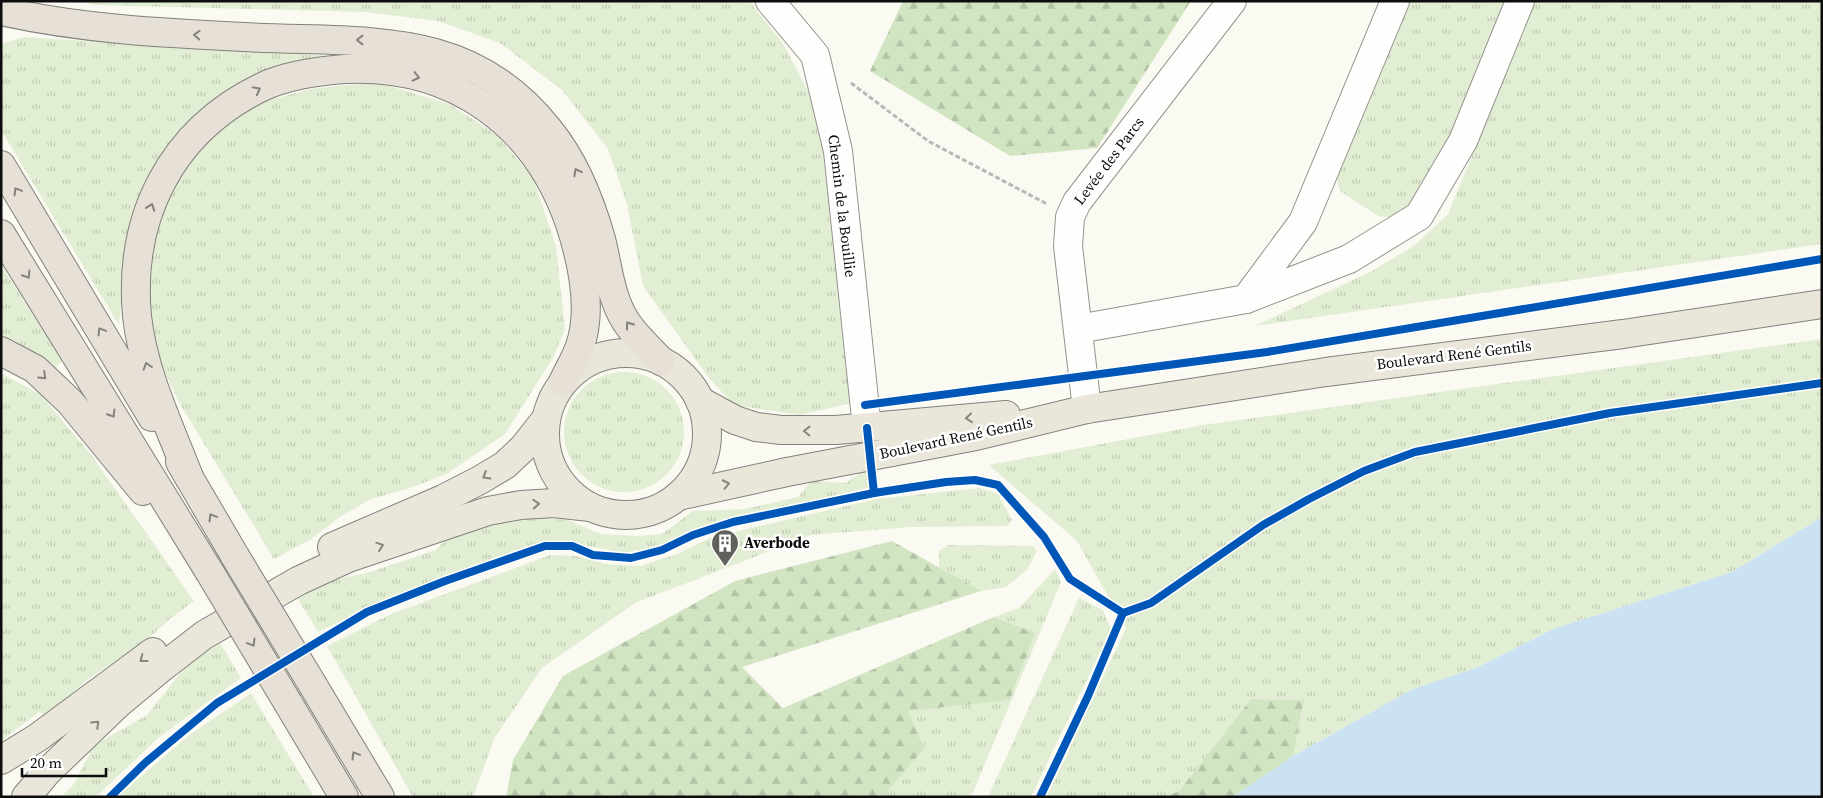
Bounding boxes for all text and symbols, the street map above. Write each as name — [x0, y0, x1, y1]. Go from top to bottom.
one-way arrow — [193, 29, 201, 40]
one-way arrow — [355, 35, 363, 45]
one-way arrow — [411, 71, 419, 81]
one-way arrow — [252, 86, 261, 96]
street label: Levée des Parcs — [1069, 112, 1149, 209]
street label: Chemin de la Bouillie — [823, 133, 862, 279]
one-way arrow — [573, 168, 583, 177]
one-way arrow — [13, 188, 23, 197]
one-way arrow — [145, 203, 155, 212]
one-way arrow — [20, 270, 30, 279]
one-way arrow — [626, 321, 635, 331]
one-way arrow — [97, 327, 107, 336]
street label: Boulevard René Gentils — [1375, 335, 1533, 374]
one-way arrow — [143, 363, 153, 371]
one-way arrow — [37, 370, 46, 379]
one-way arrow — [106, 408, 115, 417]
street label: Boulevard René Gentils — [877, 411, 1034, 464]
one-way arrow — [964, 412, 972, 423]
one-way arrow — [803, 426, 810, 436]
one-way arrow — [483, 470, 492, 480]
one-way arrow — [721, 479, 730, 490]
one-way arrow — [532, 498, 540, 509]
one-way arrow — [209, 513, 219, 522]
building icon: Averbode — [710, 528, 740, 567]
place label: Averbode — [744, 532, 810, 553]
one-way arrow — [375, 542, 384, 552]
one-way arrow — [245, 637, 255, 646]
one-way arrow — [140, 654, 149, 662]
one-way arrow — [91, 721, 100, 730]
scale bar — [22, 746, 106, 778]
one-way arrow — [352, 751, 362, 760]
text: 20 m — [30, 752, 62, 773]

